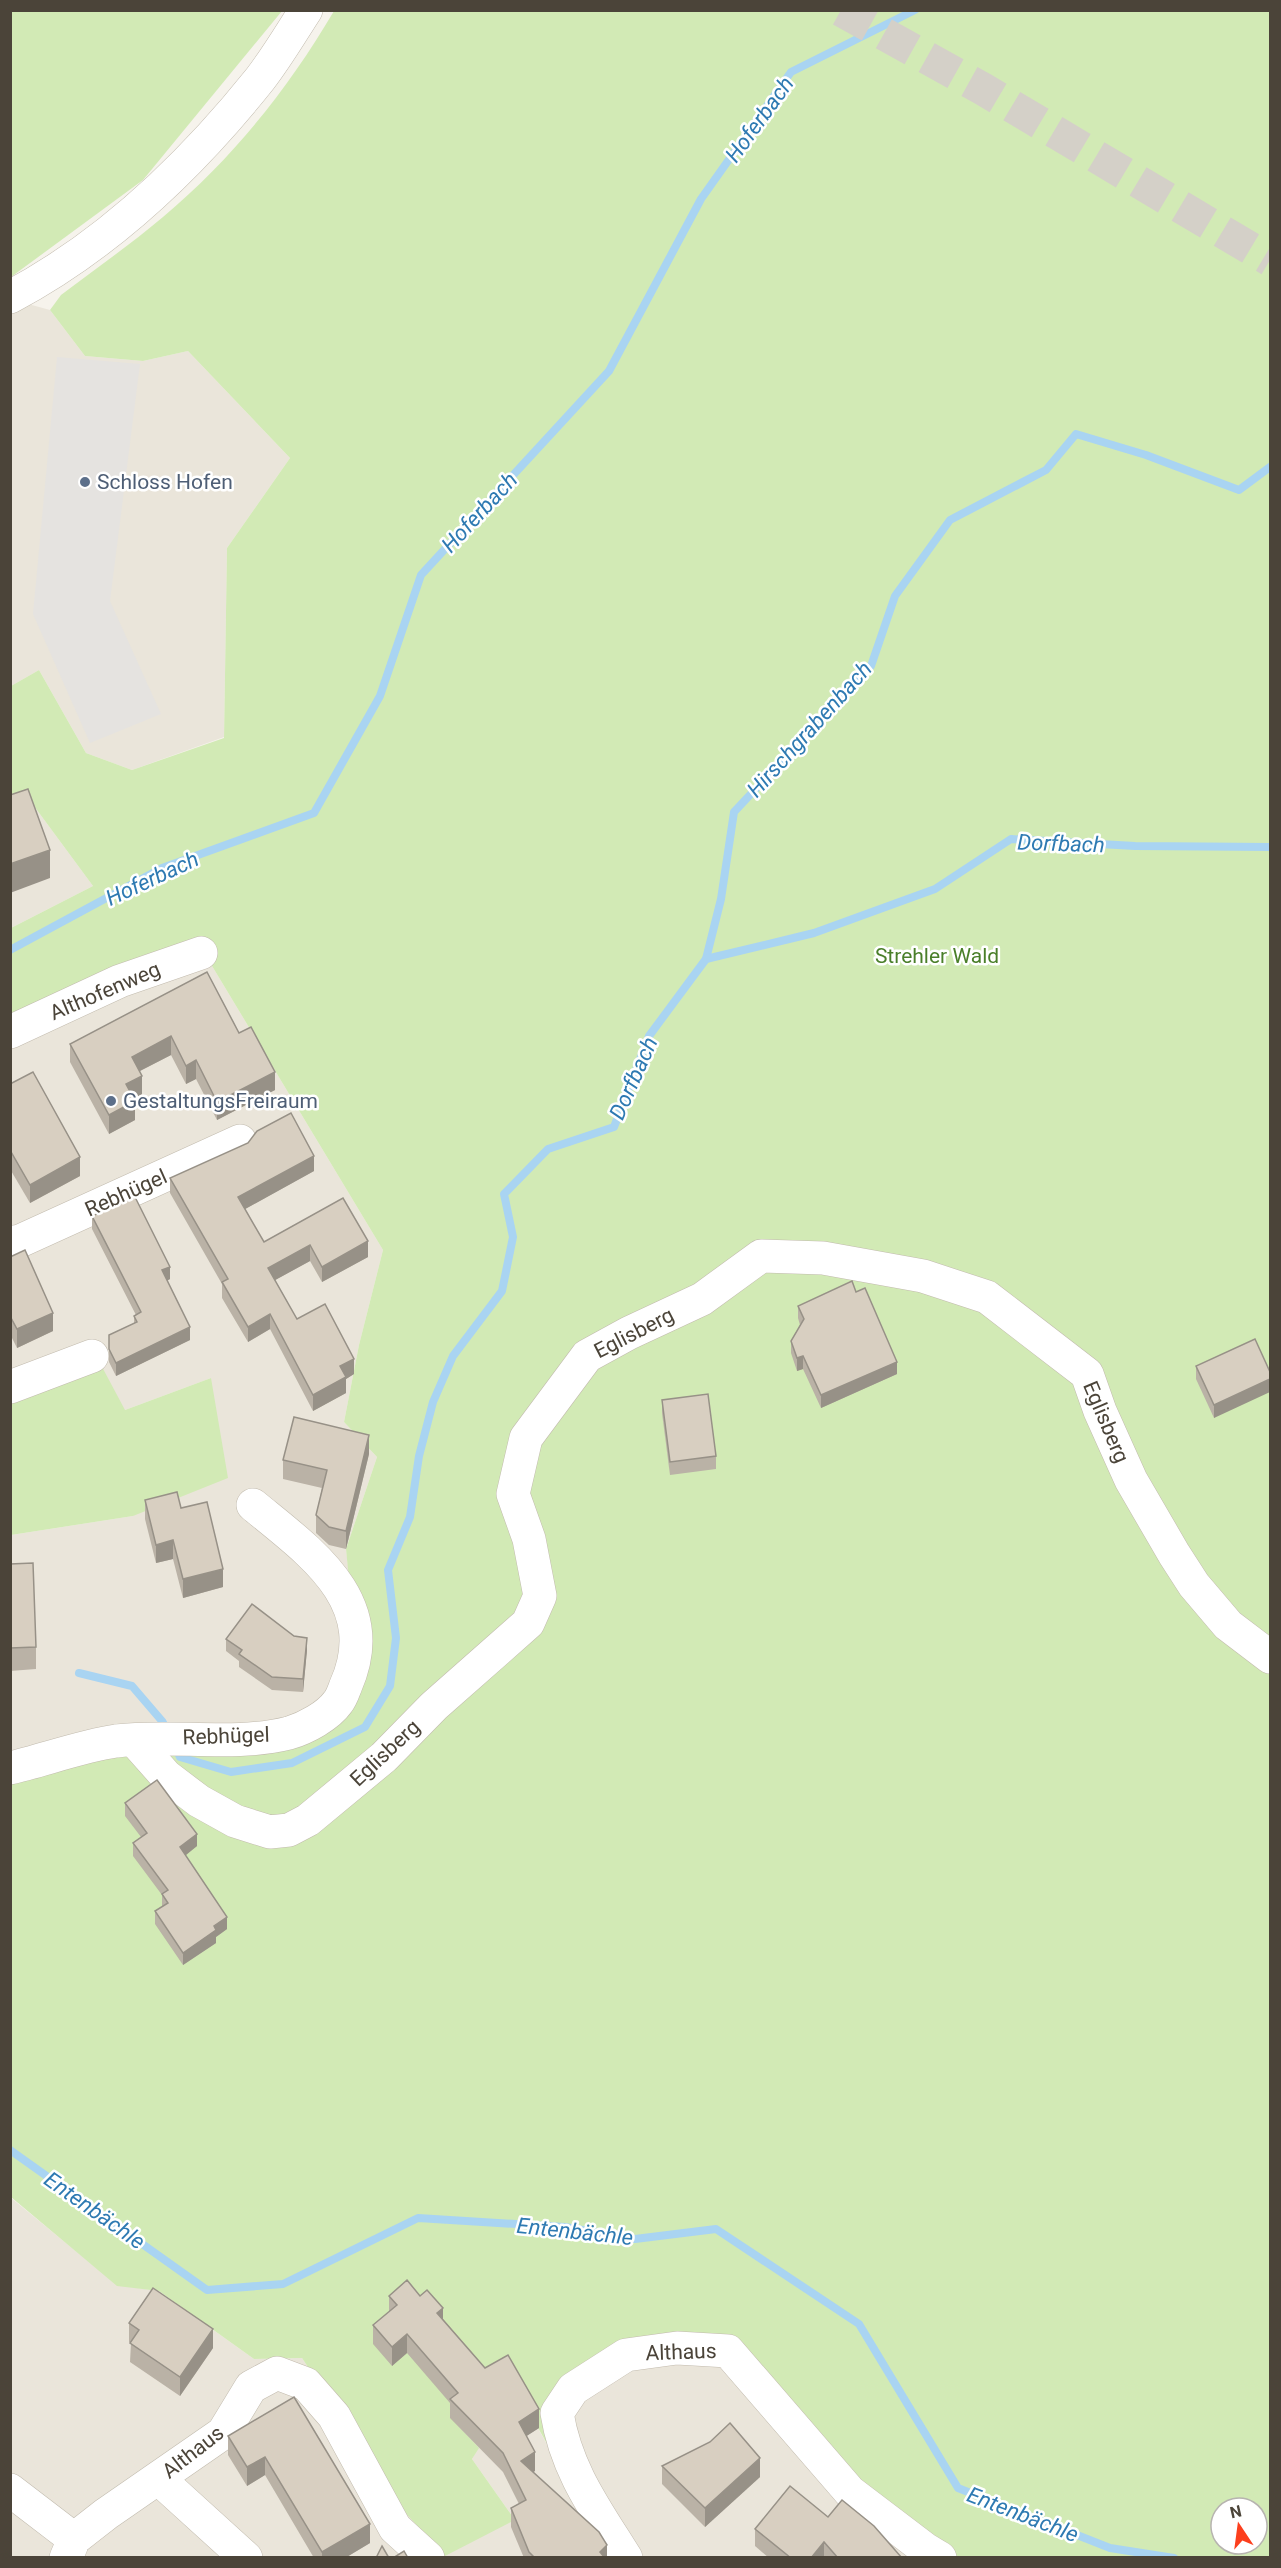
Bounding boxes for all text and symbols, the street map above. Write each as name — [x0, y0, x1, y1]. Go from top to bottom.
water label: Hoferbach — [720, 72, 799, 167]
water label: Hoferbach — [436, 467, 522, 557]
place label: Schloss Hofen — [97, 470, 233, 494]
marker: Schloss Hofen — [78, 475, 92, 489]
water label: Hirschgrabenbach — [742, 656, 877, 802]
water label: Dorfbach — [1017, 829, 1105, 858]
water label: Hoferbach — [102, 846, 203, 911]
park label: Strehler Wald — [875, 944, 999, 968]
street label: Althofenweg — [46, 957, 164, 1025]
water label: Dorfbach — [604, 1033, 663, 1123]
place label: GestaltungsFreiraum — [123, 1089, 318, 1113]
marker: GestaltungsFreiraum — [104, 1094, 118, 1108]
street label: Rebhügel — [81, 1164, 171, 1222]
street label: Eglisberg — [590, 1303, 678, 1363]
street label: Eglisberg — [1078, 1378, 1134, 1466]
street label: Eglisberg — [345, 1715, 425, 1791]
street label: Rebhügel — [182, 1722, 270, 1750]
water label: Entenbächle — [40, 2167, 150, 2254]
water label: Entenbächle — [515, 2213, 634, 2250]
street label: Althaus — [645, 2339, 717, 2365]
street label: Althaus — [158, 2421, 228, 2483]
water label: Entenbächle — [964, 2482, 1082, 2547]
north arrow — [1209, 2496, 1269, 2556]
text: N — [1228, 2501, 1243, 2522]

